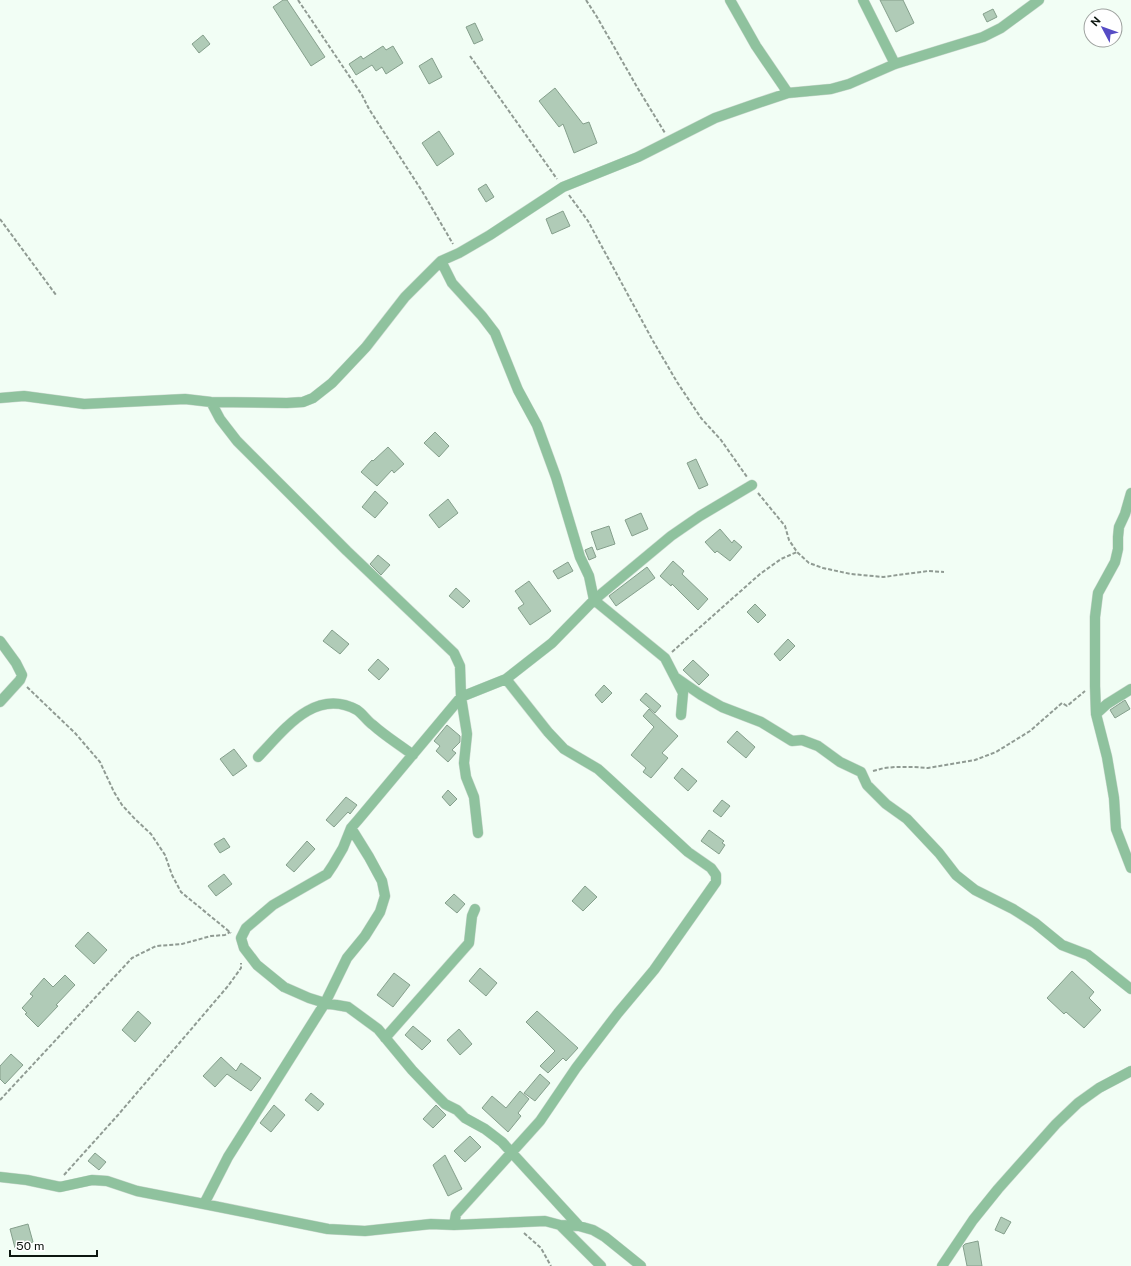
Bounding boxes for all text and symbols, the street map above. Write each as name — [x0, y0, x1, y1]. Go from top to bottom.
north arrow — [1083, 8, 1123, 48]
text: N — [1088, 14, 1103, 29]
scale bar — [10, 1232, 97, 1258]
text: 50 m — [16, 1239, 44, 1253]

